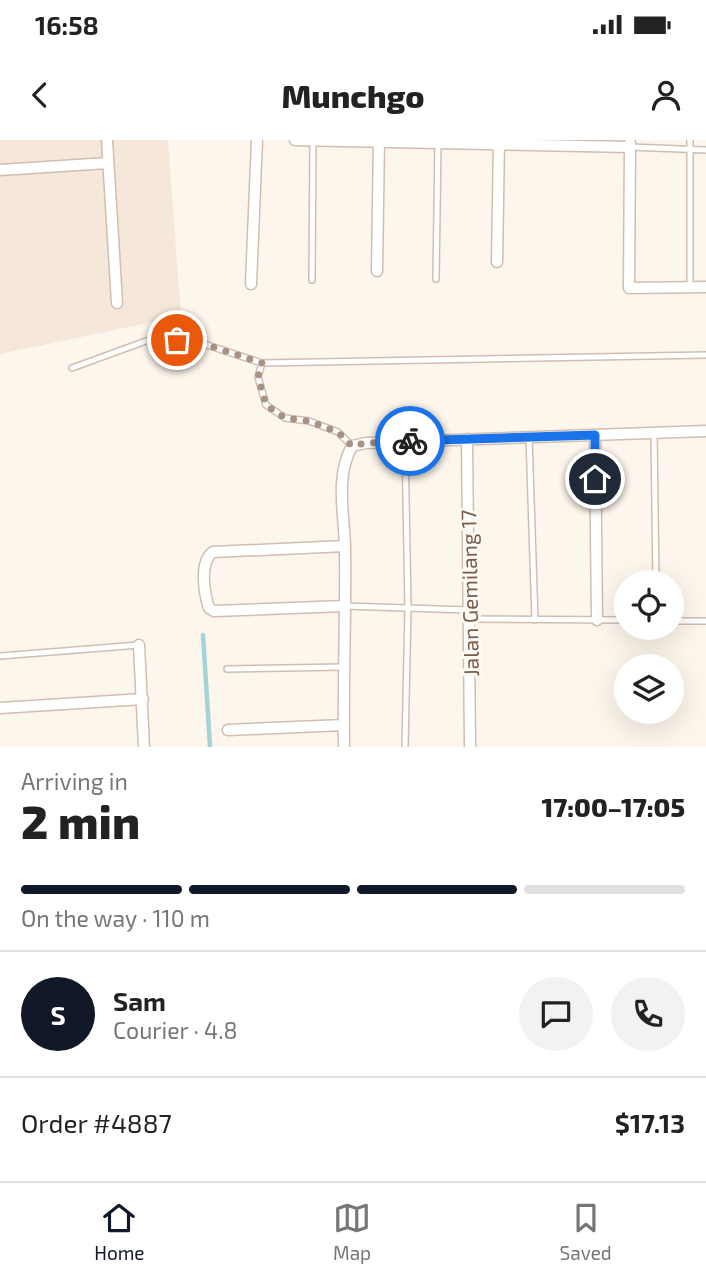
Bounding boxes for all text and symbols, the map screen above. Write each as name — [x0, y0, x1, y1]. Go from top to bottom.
text: 16:58 — [35, 9, 99, 40]
icon: back — [21, 76, 59, 114]
text: Munchgo — [281, 76, 425, 114]
icon: person — [647, 76, 685, 114]
pin — [147, 310, 207, 370]
icon: bag — [158, 321, 196, 359]
courier — [375, 406, 445, 476]
icon: bike — [391, 422, 429, 460]
pin — [565, 449, 625, 509]
icon: home — [576, 460, 614, 498]
street label: Jalan Gemilang 17 — [455, 509, 483, 677]
map controls — [614, 570, 684, 724]
button: locate — [614, 570, 684, 640]
button: layers — [614, 654, 684, 724]
text: Arriving in — [21, 767, 128, 795]
text: 17:00–17:05 — [541, 791, 685, 822]
text: 2 min — [21, 793, 140, 848]
text: On the way · 110 m — [21, 904, 210, 932]
button: chat — [519, 977, 593, 1051]
button: phone — [611, 977, 685, 1051]
text: Sam — [113, 985, 166, 1016]
text: S — [50, 999, 66, 1030]
text: Courier · 4.8 — [113, 1016, 237, 1044]
text: Order #4887 — [21, 1107, 172, 1138]
text: $17.13 — [615, 1107, 685, 1138]
tab: Home — [94, 1199, 145, 1264]
tab: Map — [333, 1199, 371, 1264]
tab: Saved — [560, 1199, 612, 1264]

